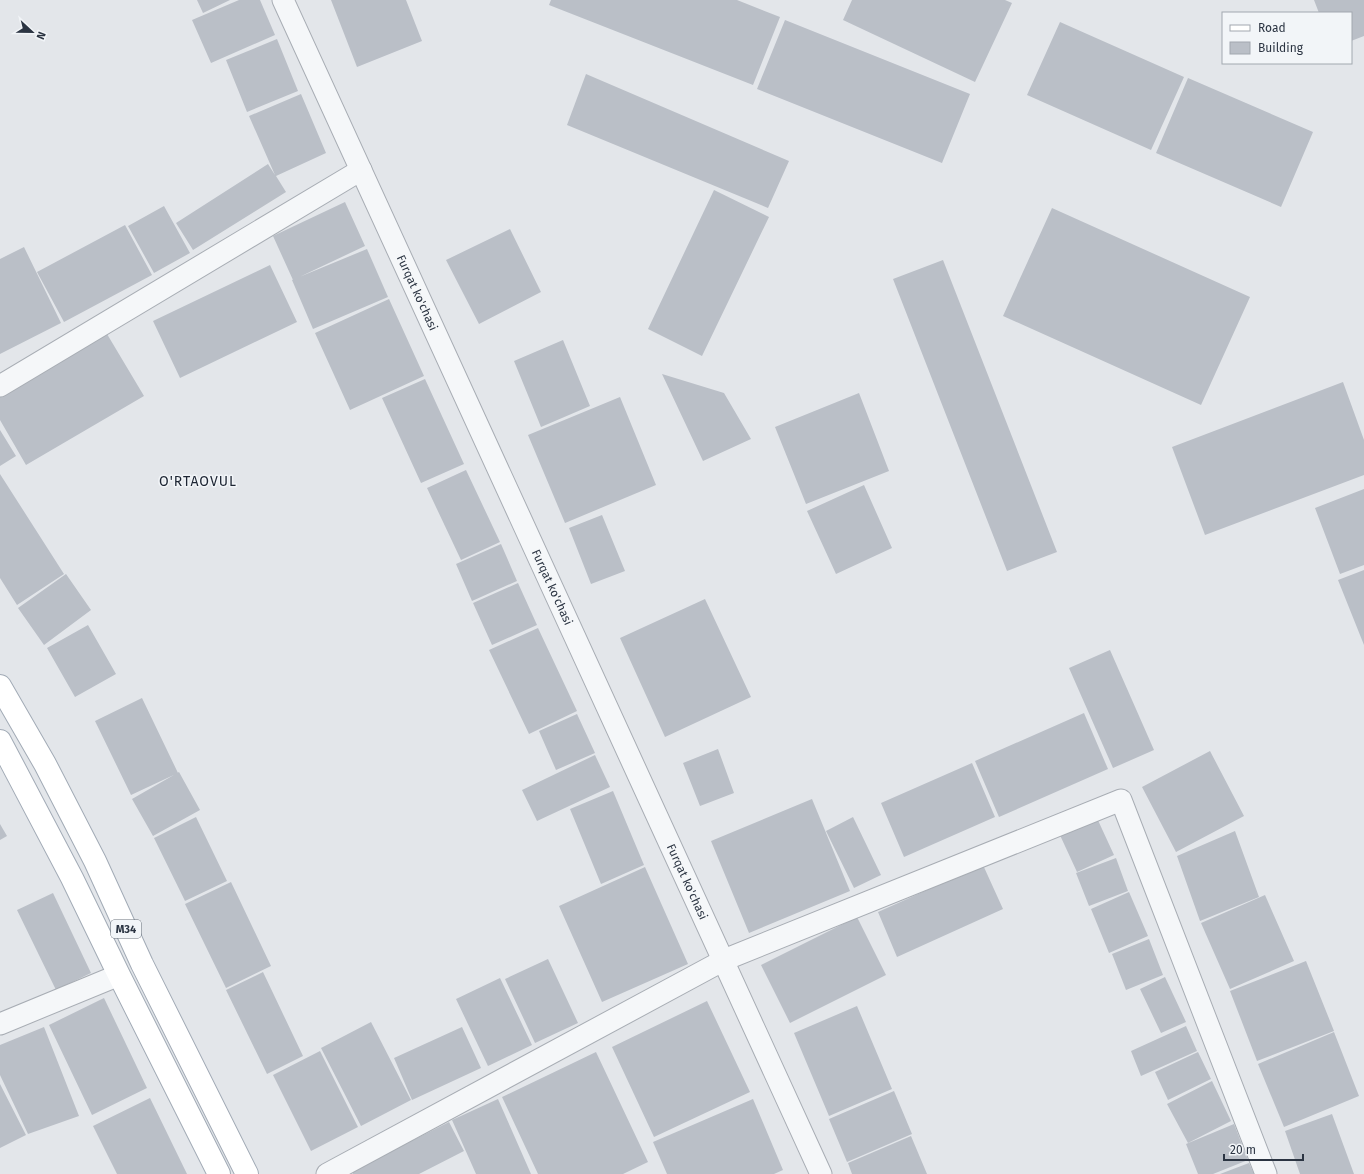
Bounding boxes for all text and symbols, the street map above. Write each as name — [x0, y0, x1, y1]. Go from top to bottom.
north arrow — [12, 12, 52, 52]
legend — [1222, 12, 1352, 64]
text: Road — [1258, 21, 1286, 35]
text: N — [33, 30, 48, 41]
text: Building — [1258, 41, 1304, 55]
street label: Furqat ko'chasi — [394, 253, 441, 333]
district label: O'RTAOVUL — [159, 473, 237, 490]
street label: Furqat ko'chasi — [529, 547, 575, 627]
street label: Furqat ko'chasi — [664, 842, 710, 922]
road number: M34 — [111, 920, 141, 938]
scale bar — [1224, 1136, 1303, 1162]
text: 20 m — [1230, 1143, 1256, 1157]

